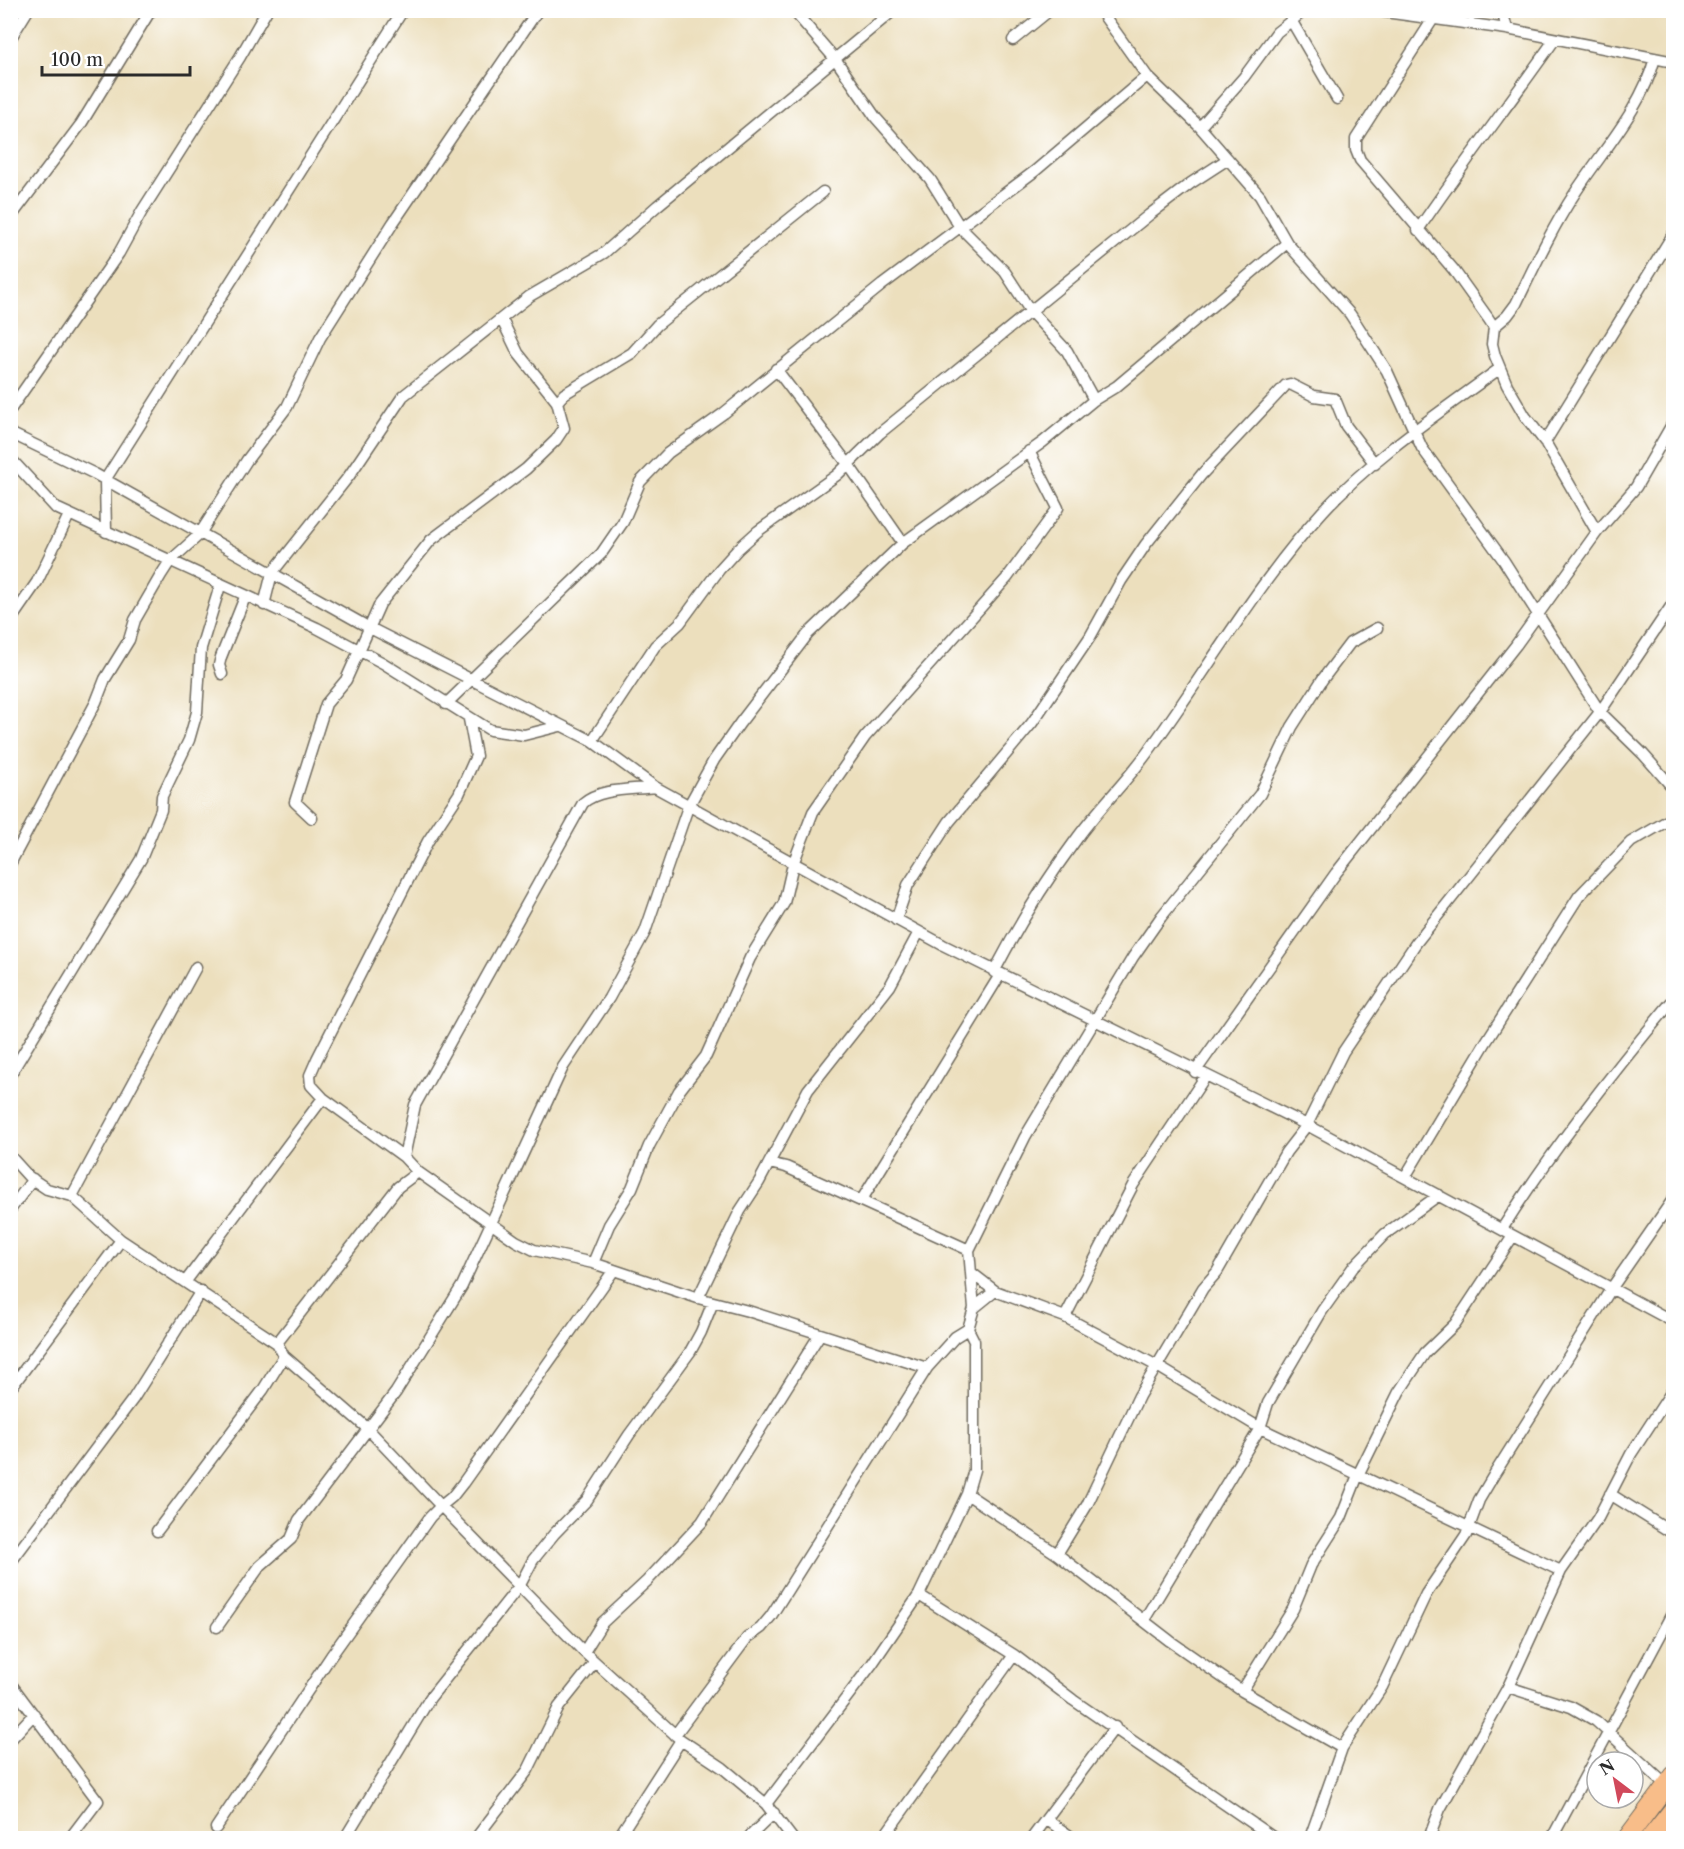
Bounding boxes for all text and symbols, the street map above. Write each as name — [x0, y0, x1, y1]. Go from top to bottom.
scale bar — [42, 39, 190, 77]
text: 100 m — [51, 49, 103, 71]
north arrow — [1585, 1750, 1645, 1810]
text: N — [1596, 1755, 1618, 1779]

